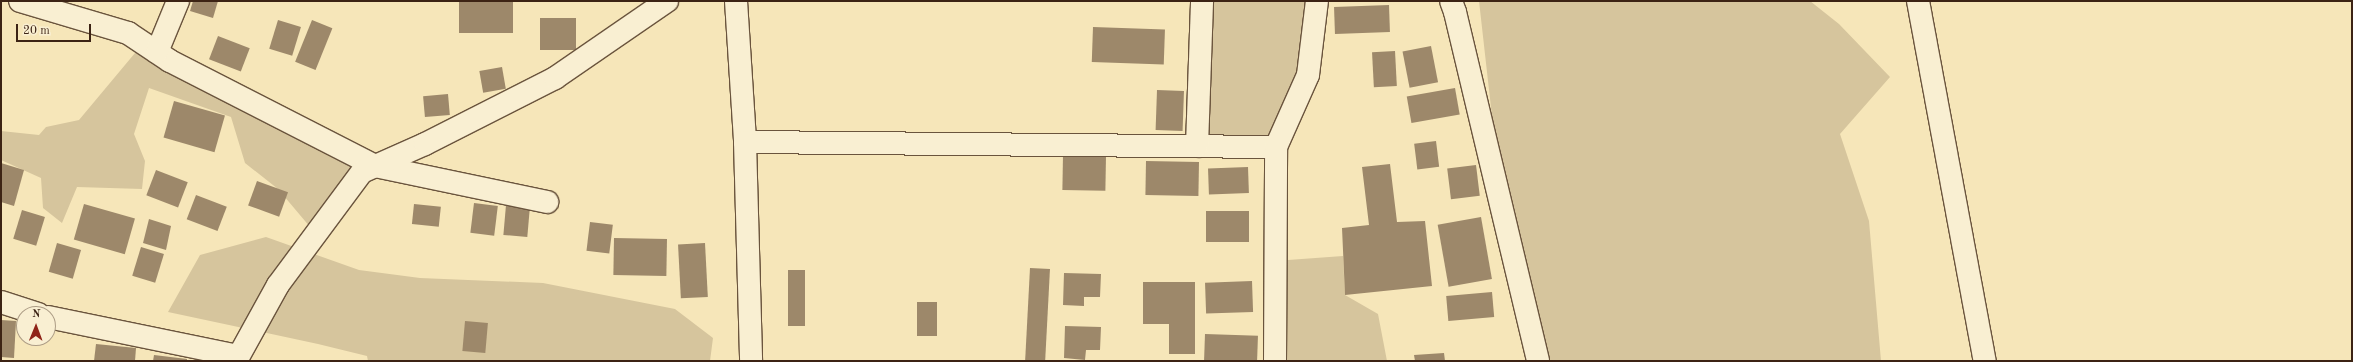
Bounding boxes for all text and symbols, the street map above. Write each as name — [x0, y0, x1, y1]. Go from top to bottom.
scale bar — [18, 16, 93, 42]
text: 20 m — [23, 25, 50, 37]
north arrow — [16, 306, 56, 346]
text: N — [32, 309, 40, 320]

